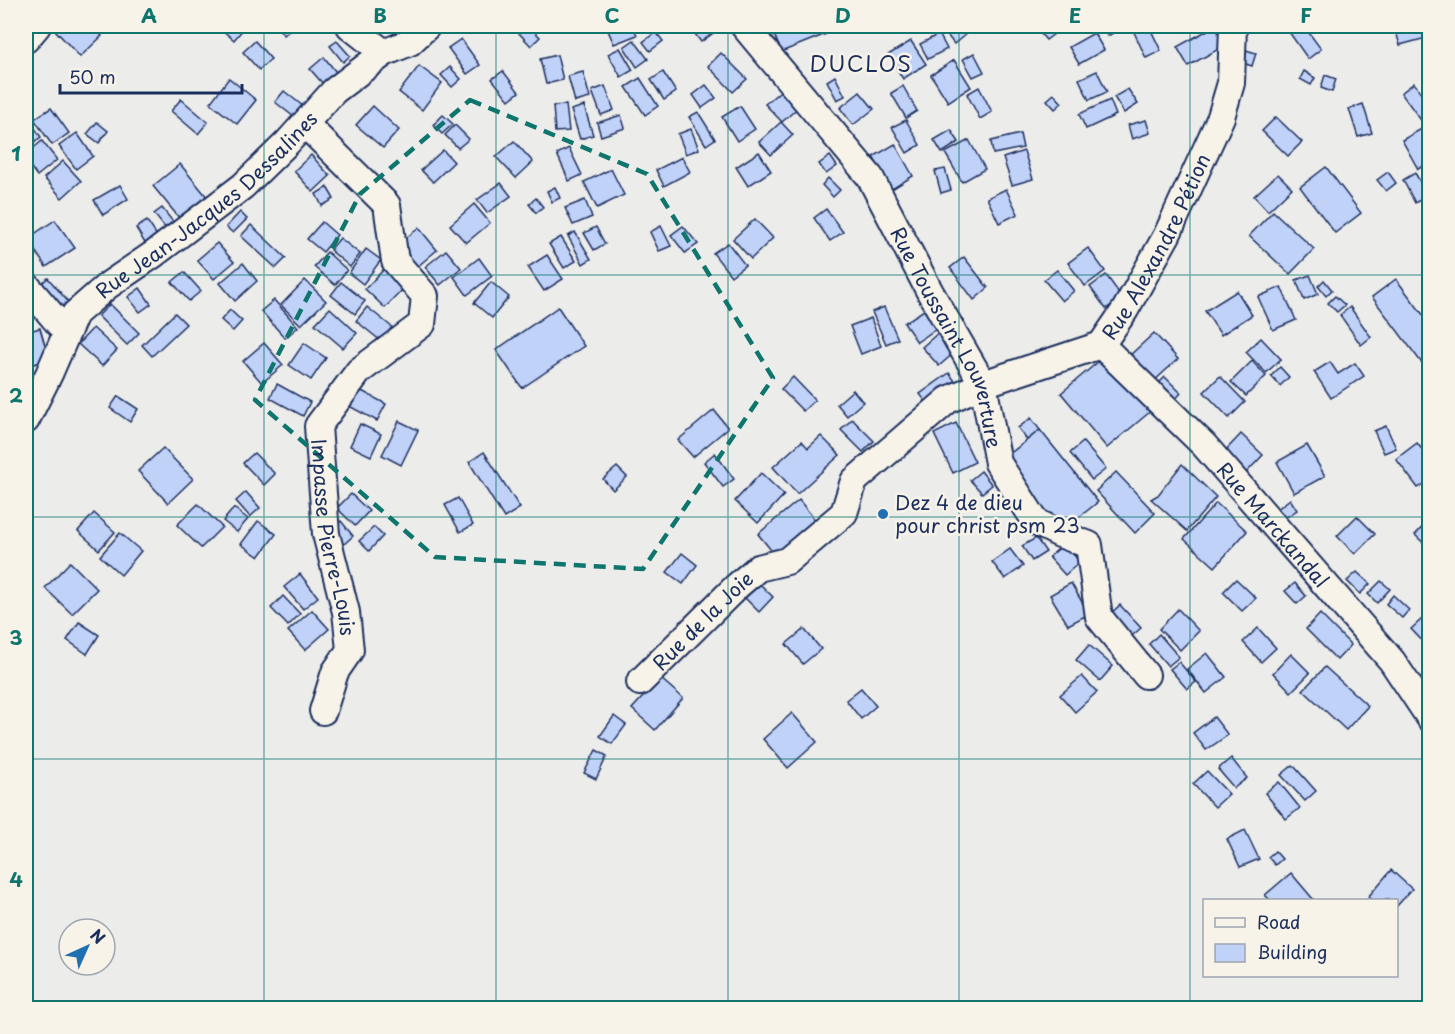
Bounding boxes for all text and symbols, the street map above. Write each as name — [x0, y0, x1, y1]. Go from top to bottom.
text: A — [141, 0, 157, 30]
text: B — [373, 0, 387, 30]
text: C — [604, 0, 620, 30]
text: D — [835, 0, 851, 30]
text: E — [1069, 0, 1081, 30]
text: F — [1300, 0, 1312, 30]
district label: DUCLOS — [809, 46, 913, 79]
scale bar — [60, 57, 242, 95]
text: 50 m — [69, 63, 116, 90]
street label: Rue Jean-Jacques Dessalines — [88, 104, 324, 305]
text: 1 — [11, 138, 21, 168]
street label: Rue Alexandre Pétion — [1094, 148, 1217, 346]
street label: Rue Toussaint Louverture — [883, 221, 1010, 451]
text: 2 — [9, 380, 23, 410]
street label: Impasse Pierre-Louis — [304, 438, 363, 637]
street label: Rue Marckandal — [1210, 455, 1336, 594]
place label: Dez 4 de dieu pour christ psm 23 — [895, 487, 1080, 540]
marker: Dez 4 de dieu pour christ psm 23 — [876, 507, 890, 521]
street label: Rue de la Joie — [645, 564, 760, 677]
text: 3 — [9, 622, 23, 652]
text: 4 — [9, 864, 23, 894]
legend — [1203, 899, 1398, 977]
text: Road — [1257, 908, 1301, 935]
north arrow — [57, 917, 117, 977]
text: N — [85, 923, 111, 949]
text: Building — [1257, 938, 1327, 965]

